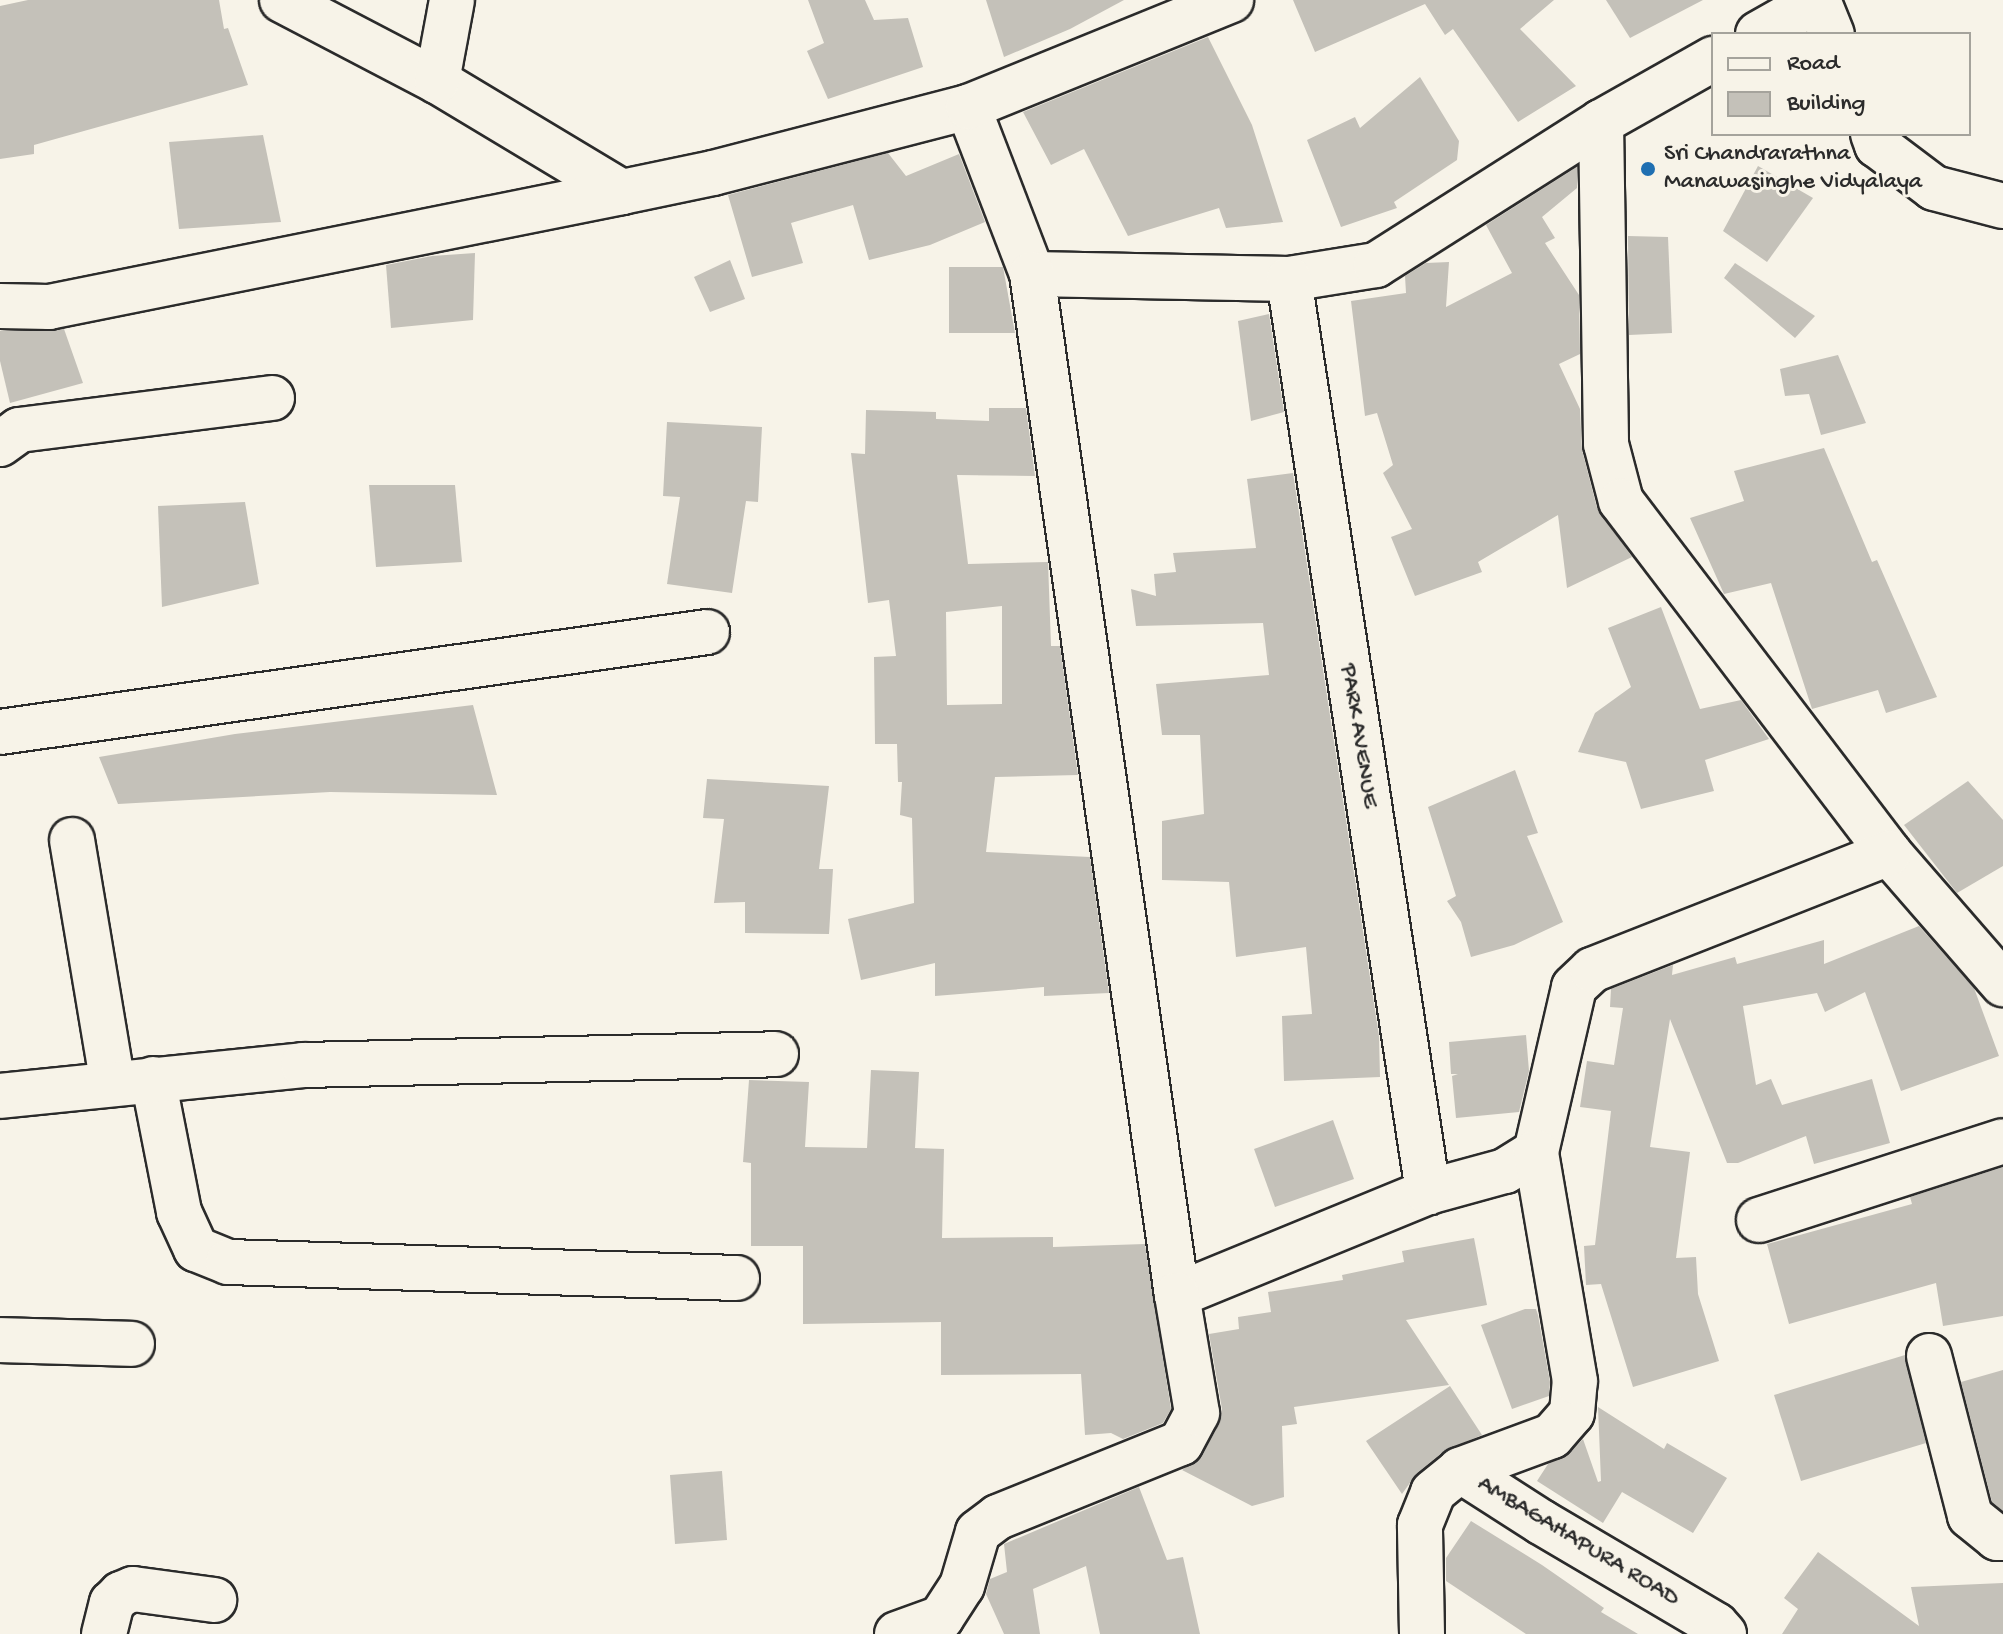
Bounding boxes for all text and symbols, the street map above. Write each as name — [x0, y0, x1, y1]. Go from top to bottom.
legend — [1711, 32, 1971, 136]
text: Road — [1787, 50, 1839, 79]
text: Building — [1787, 90, 1865, 119]
place label: Sri Chandrarathna Manawasinghe Vidyalaya — [1664, 141, 1922, 197]
marker: Sri Chandrarathna Manawasinghe Vidyalaya — [1639, 160, 1657, 178]
street label: PARK AVENUE — [1332, 662, 1384, 810]
street label: AMBAGAHAPURA ROAD — [1472, 1470, 1684, 1614]

